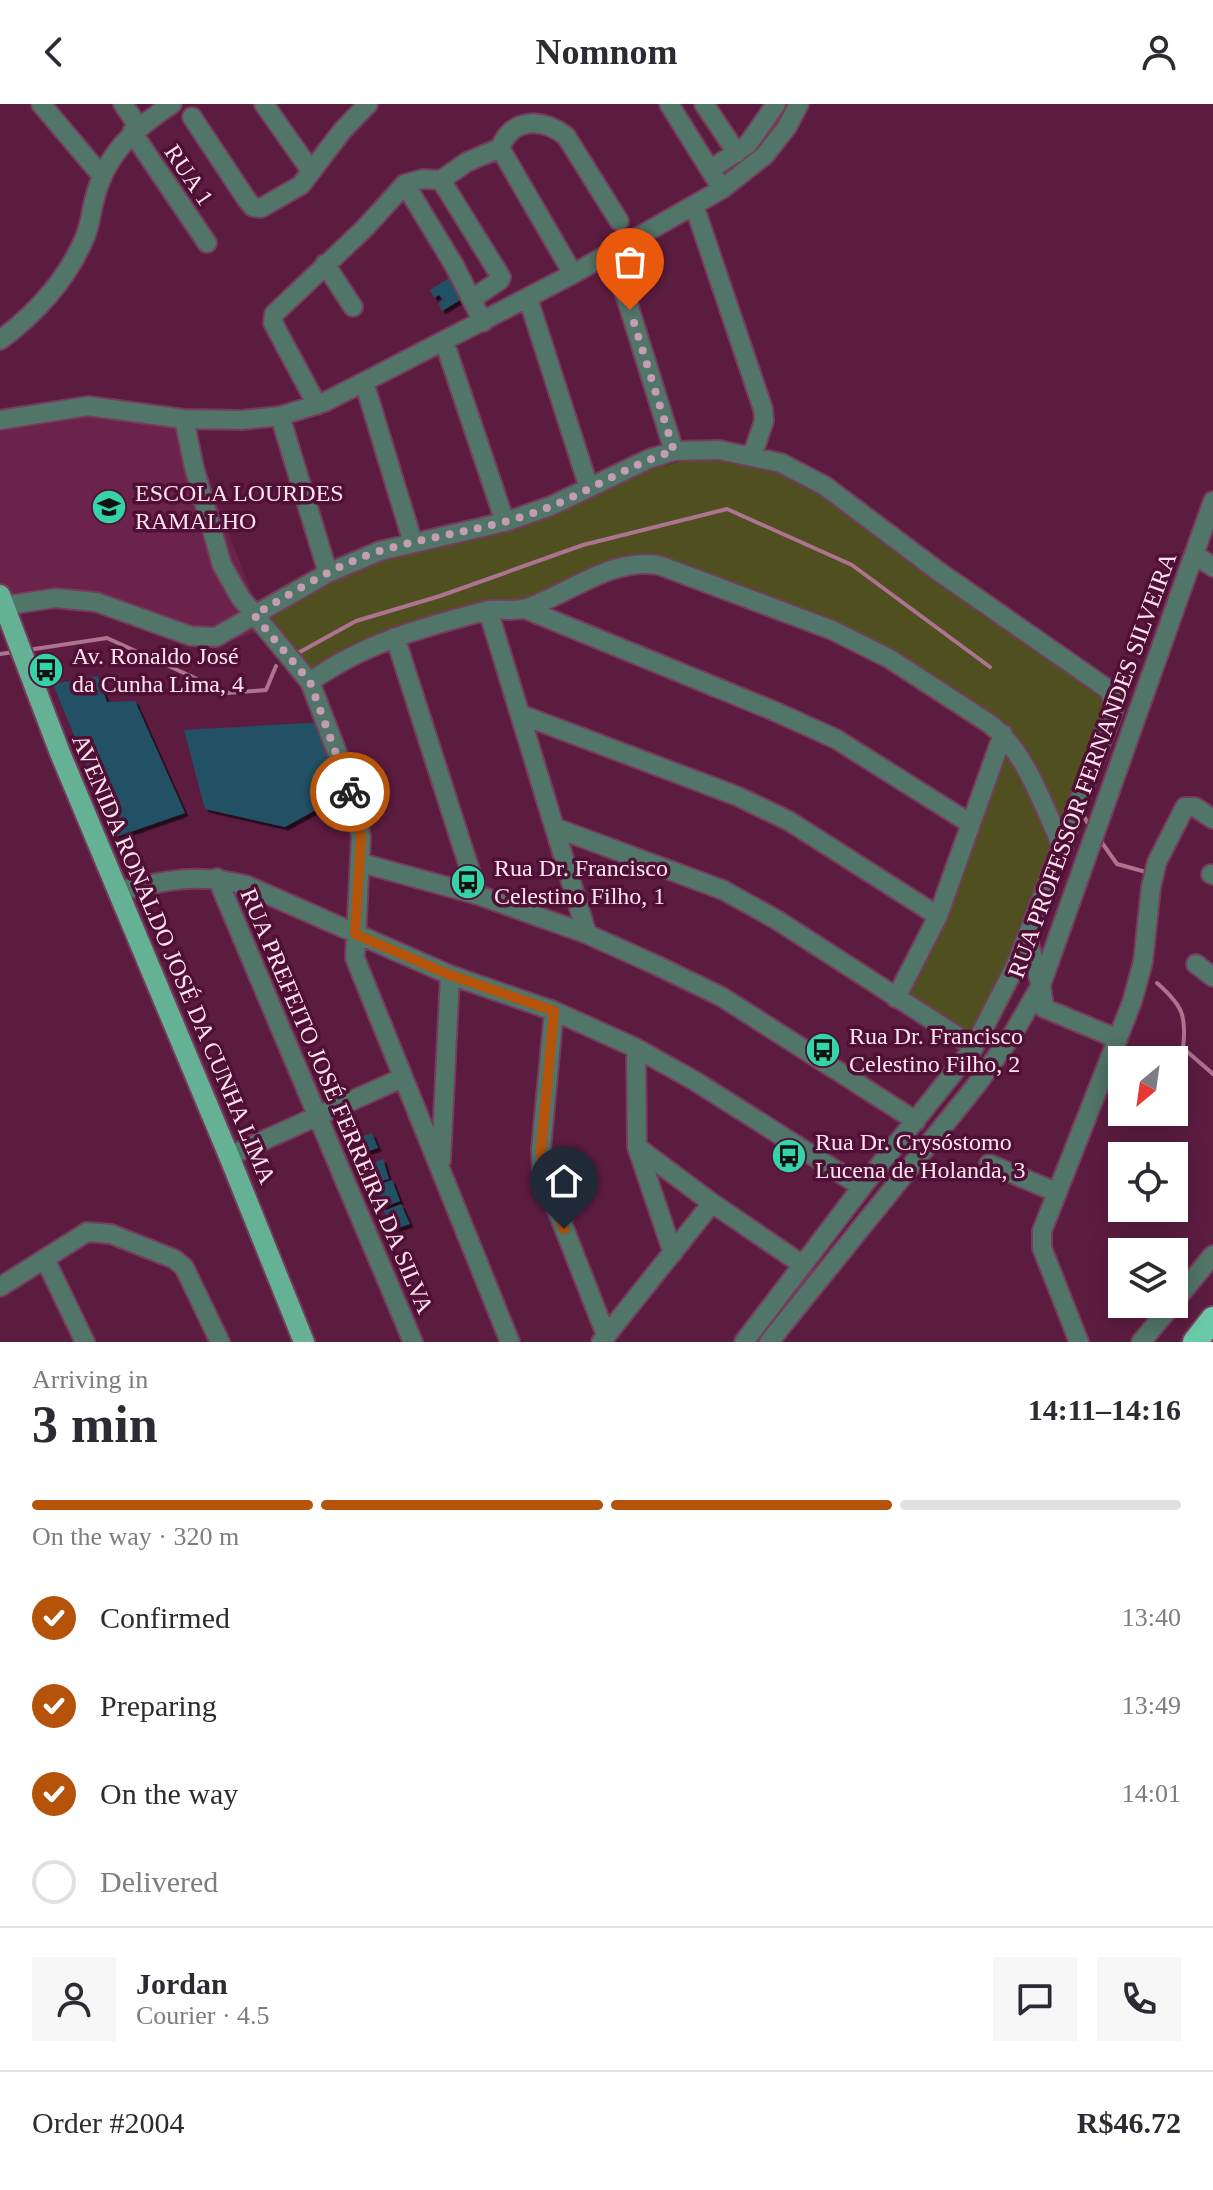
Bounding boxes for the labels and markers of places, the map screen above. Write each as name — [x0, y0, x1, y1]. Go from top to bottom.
pin — [596, 228, 664, 310]
place label: ESCOLA LOURDES RAMALHO — [135, 480, 344, 534]
school or university icon: ESCOLA LOURDES RAMALHO — [90, 488, 128, 526]
place label: Av. Ronaldo José da Cunha Lima, 4 — [72, 643, 244, 697]
bus stop icon: Av. Ronaldo José da Cunha Lima, 4 — [27, 651, 65, 689]
place label: Rua Dr. Francisco Celestino Filho, 1 — [494, 855, 668, 909]
bus stop icon: Rua Dr. Francisco Celestino Filho, 1 — [449, 863, 487, 901]
place label: Rua Dr. Francisco Celestino Filho, 2 — [849, 1023, 1023, 1077]
bus stop icon: Rua Dr. Francisco Celestino Filho, 2 — [804, 1031, 842, 1069]
place label: Rua Dr. Crysóstomo Lucena de Holanda, 3 — [815, 1129, 1026, 1183]
bus stop icon: Rua Dr. Crysóstomo Lucena de Holanda, 3 — [770, 1137, 808, 1175]
pin — [530, 1147, 598, 1229]

